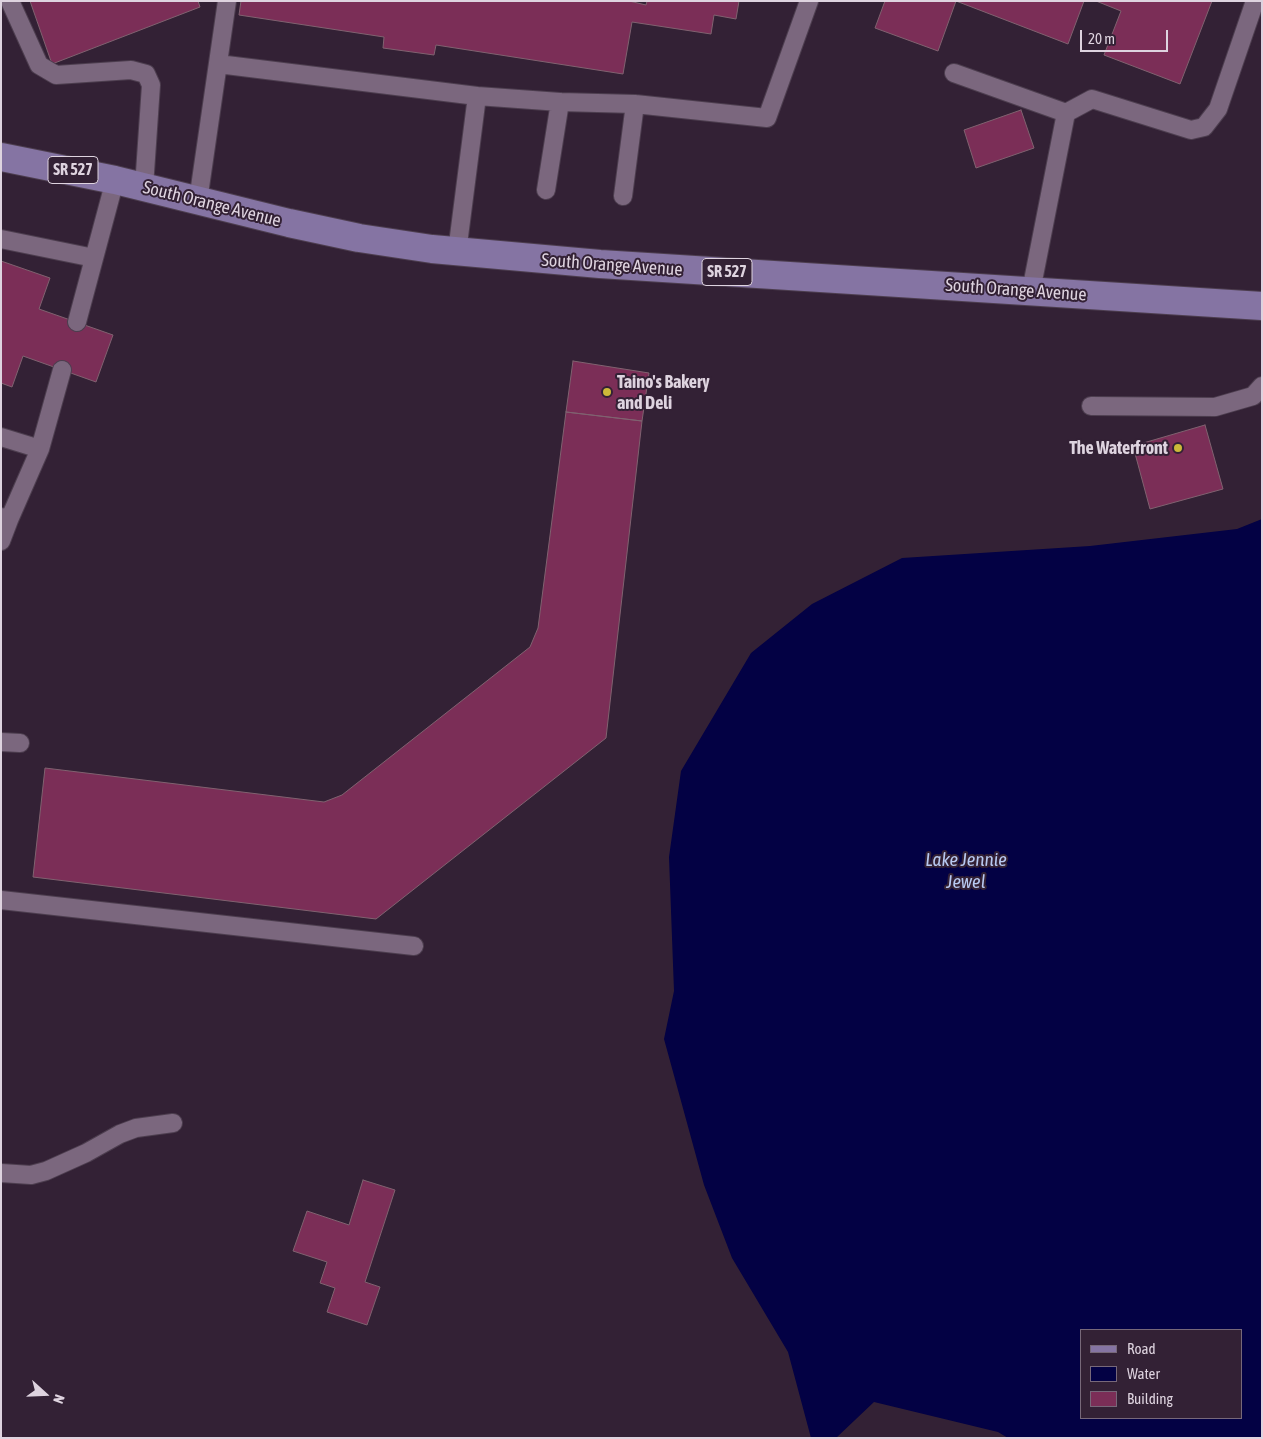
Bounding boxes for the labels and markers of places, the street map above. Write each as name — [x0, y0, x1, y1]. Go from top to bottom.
place label: Taino's Bakery and Deli — [617, 371, 710, 414]
marker: Taino's Bakery and Deli — [601, 386, 613, 398]
place label: The Waterfront — [1069, 437, 1168, 459]
marker: The Waterfront — [1172, 442, 1184, 454]

